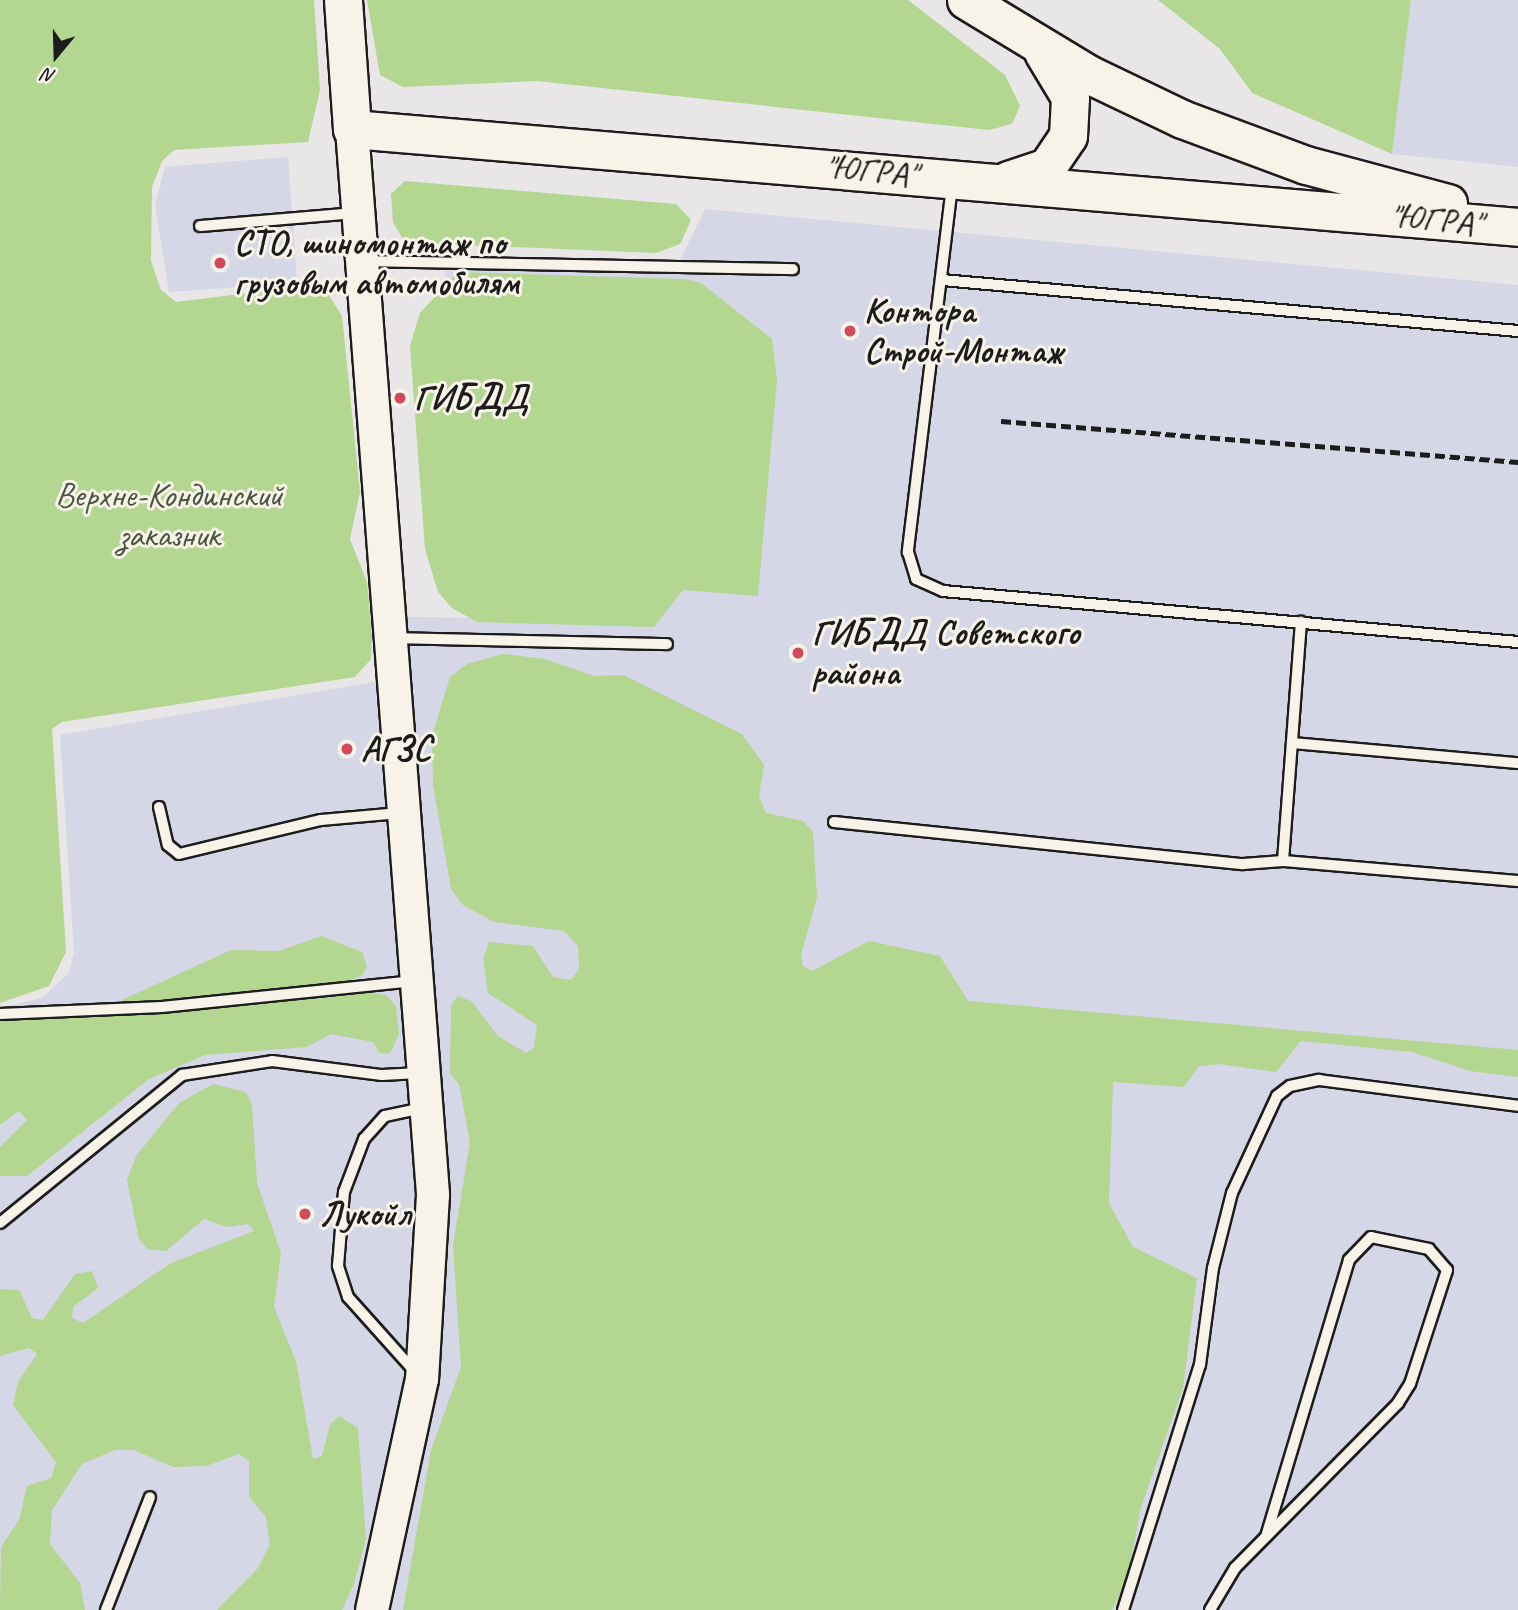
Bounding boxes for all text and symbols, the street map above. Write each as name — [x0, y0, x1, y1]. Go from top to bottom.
north arrow — [21, 21, 91, 91]
text: N — [40, 63, 59, 89]
street label: "ЮГРА" — [822, 146, 918, 196]
street label: "ЮГРА" — [1387, 195, 1483, 245]
place label: СТО, шиномонтаж по грузовым автомобилям — [234, 222, 522, 304]
marker: СТО, шиномонтаж по грузовым автомобилям — [212, 255, 228, 271]
place label: Контора Строй-Монтаж — [864, 290, 1062, 372]
marker: Контора Строй-Монтаж — [842, 323, 858, 339]
place label: ГИБДД — [414, 377, 528, 419]
marker: ГИБДД — [392, 390, 408, 406]
park label: Верхне-Кондинский заказник — [55, 474, 283, 556]
place label: ГИБДД Советского района — [812, 612, 1077, 694]
marker: ГИБДД Советского района — [790, 645, 806, 661]
place label: АГЗС — [361, 728, 431, 770]
marker: АГЗС — [339, 741, 355, 757]
place label: Лукойл — [319, 1193, 410, 1235]
marker: Лукойл — [297, 1206, 313, 1222]

